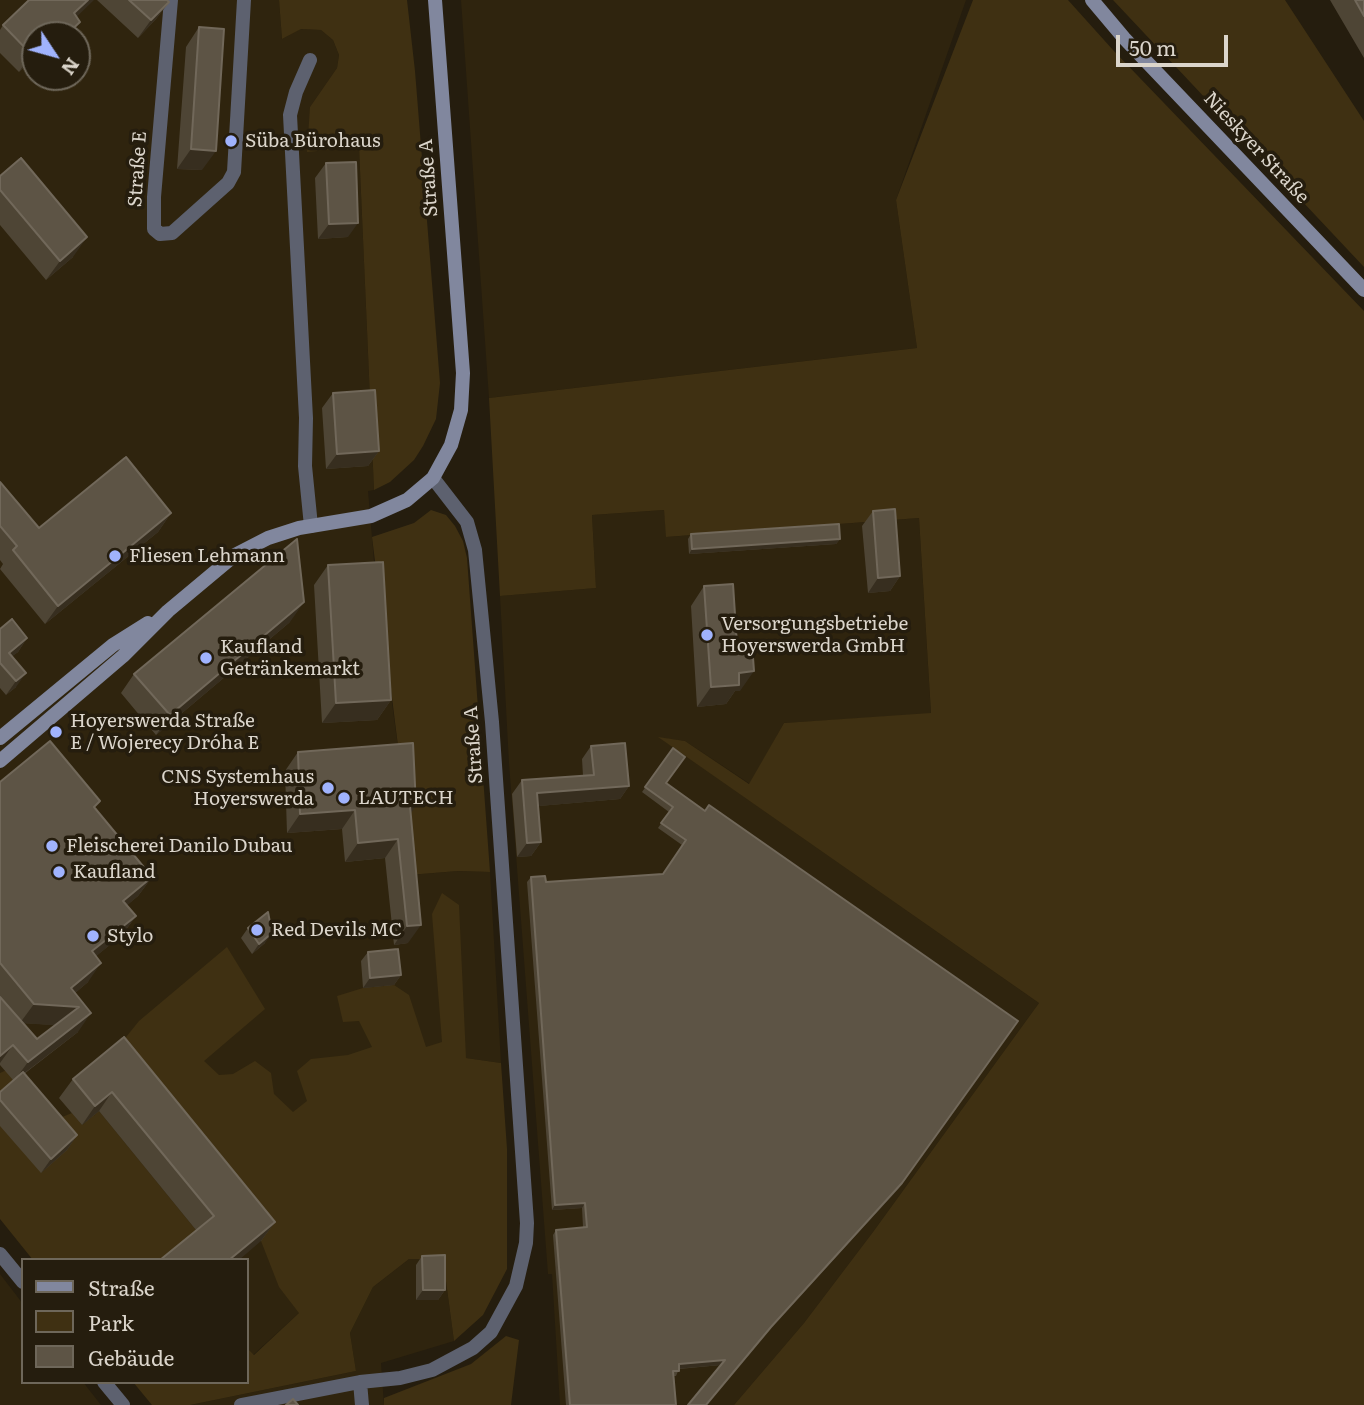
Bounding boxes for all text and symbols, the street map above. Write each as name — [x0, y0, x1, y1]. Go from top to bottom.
north arrow — [21, 21, 91, 91]
scale bar — [1119, 21, 1231, 65]
text: 50 m — [1129, 31, 1176, 62]
text: N — [55, 52, 87, 82]
street label: Nieskyer Straße — [1198, 87, 1314, 209]
street label: Straße E — [124, 130, 152, 208]
place label: Süba Bürohaus — [245, 130, 381, 152]
marker: Süba Bürohaus — [223, 133, 239, 149]
street label: Straße A — [415, 138, 443, 218]
place label: Fliesen Lehmann — [129, 545, 285, 567]
marker: Fliesen Lehmann — [107, 548, 123, 564]
place label: Versorgungsbetriebe Hoyerswerda GmbH — [721, 613, 908, 657]
marker: Versorgungsbetriebe Hoyerswerda GmbH — [699, 627, 715, 643]
place label: Kaufland Getränkemarkt — [220, 636, 360, 680]
marker: Kaufland Getränkemarkt — [198, 650, 214, 666]
street label: Straße A — [460, 705, 488, 785]
place label: Hoyerswerda Straße E / Wojerecy Dróha E — [70, 710, 259, 754]
marker: Hoyerswerda Straße E / Wojerecy Dróha E — [48, 724, 64, 740]
place label: CNS Systemhaus Hoyerswerda — [161, 766, 314, 810]
marker: CNS Systemhaus Hoyerswerda — [320, 780, 336, 796]
place label: LAUTECH — [358, 787, 454, 809]
marker: LAUTECH — [336, 790, 352, 806]
place label: Fleischerei Danilo Dubau — [66, 835, 293, 857]
marker: Fleischerei Danilo Dubau — [44, 838, 60, 854]
place label: Kaufland — [73, 861, 156, 883]
marker: Kaufland — [51, 864, 67, 880]
place label: Red Devils MC — [271, 919, 402, 941]
marker: Red Devils MC — [249, 922, 265, 938]
place label: Stylo — [107, 925, 153, 947]
marker: Stylo — [85, 928, 101, 944]
legend — [21, 1258, 248, 1384]
text: Straße — [88, 1271, 155, 1302]
text: Park — [88, 1306, 134, 1337]
text: Gebäude — [88, 1341, 174, 1372]

